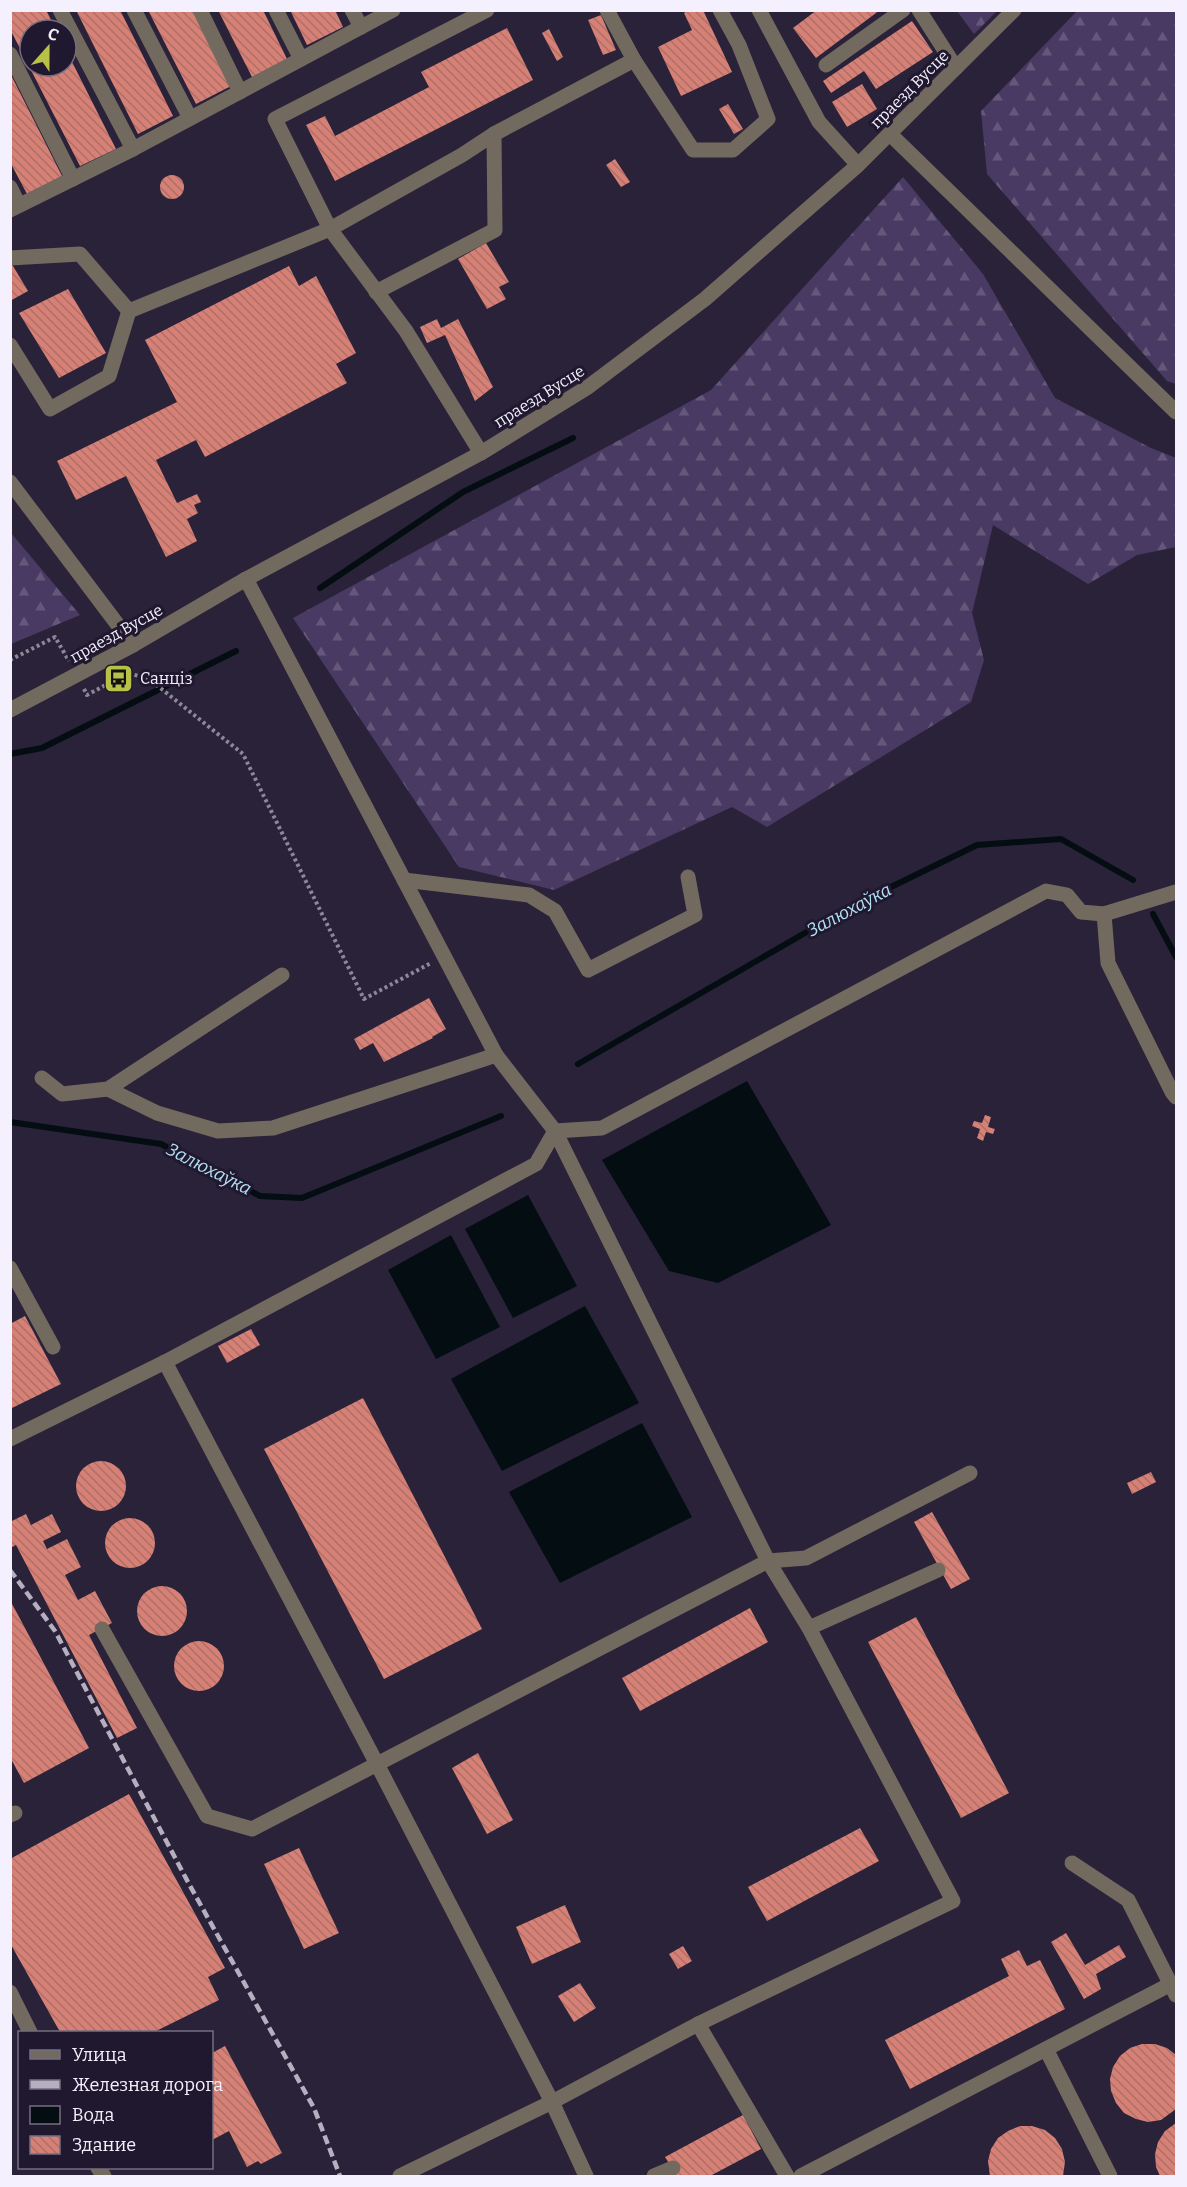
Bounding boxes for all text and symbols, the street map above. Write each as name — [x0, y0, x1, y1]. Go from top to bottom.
north arrow — [18, 18, 78, 78]
text: С — [45, 24, 61, 45]
street label: праезд Вусце — [866, 46, 952, 132]
street label: праезд Вусце — [491, 361, 588, 432]
street label: праезд Вусце — [67, 600, 166, 667]
bus stop icon: Санціз — [103, 662, 135, 694]
place label: Санціз — [140, 669, 193, 688]
water label: Залюхаўка — [803, 879, 895, 941]
water label: Залюхаўка — [163, 1138, 255, 1200]
legend — [18, 2031, 213, 2169]
text: Улица — [72, 2044, 127, 2066]
text: Железная дорога — [72, 2074, 223, 2096]
text: Вода — [72, 2104, 114, 2126]
text: Здание — [72, 2134, 136, 2156]

